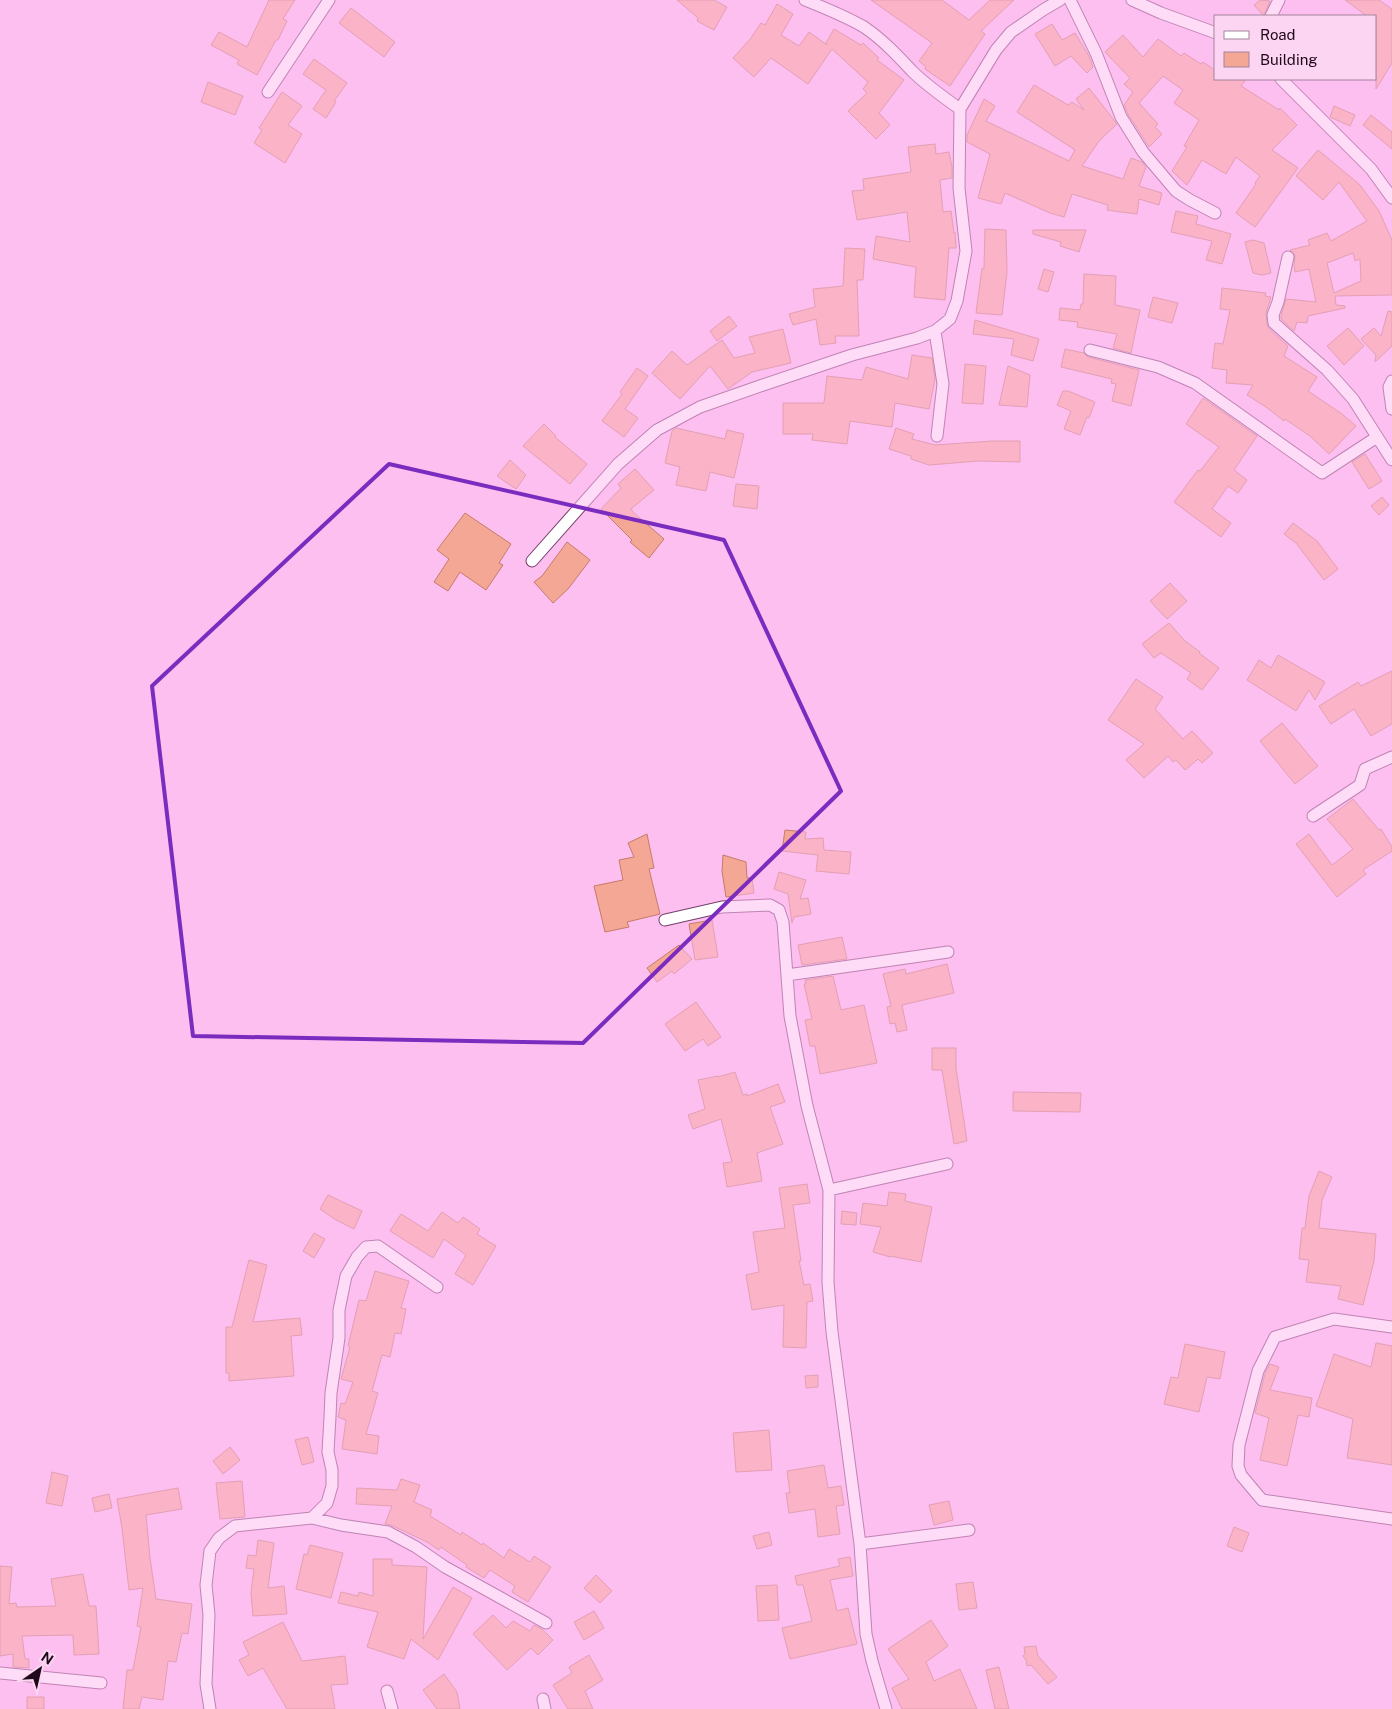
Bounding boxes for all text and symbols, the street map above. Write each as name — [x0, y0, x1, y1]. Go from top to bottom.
legend — [1214, 15, 1377, 80]
text: Road — [1260, 26, 1296, 43]
text: Building — [1260, 51, 1318, 68]
north arrow — [15, 1644, 65, 1694]
text: N — [38, 1649, 56, 1668]

